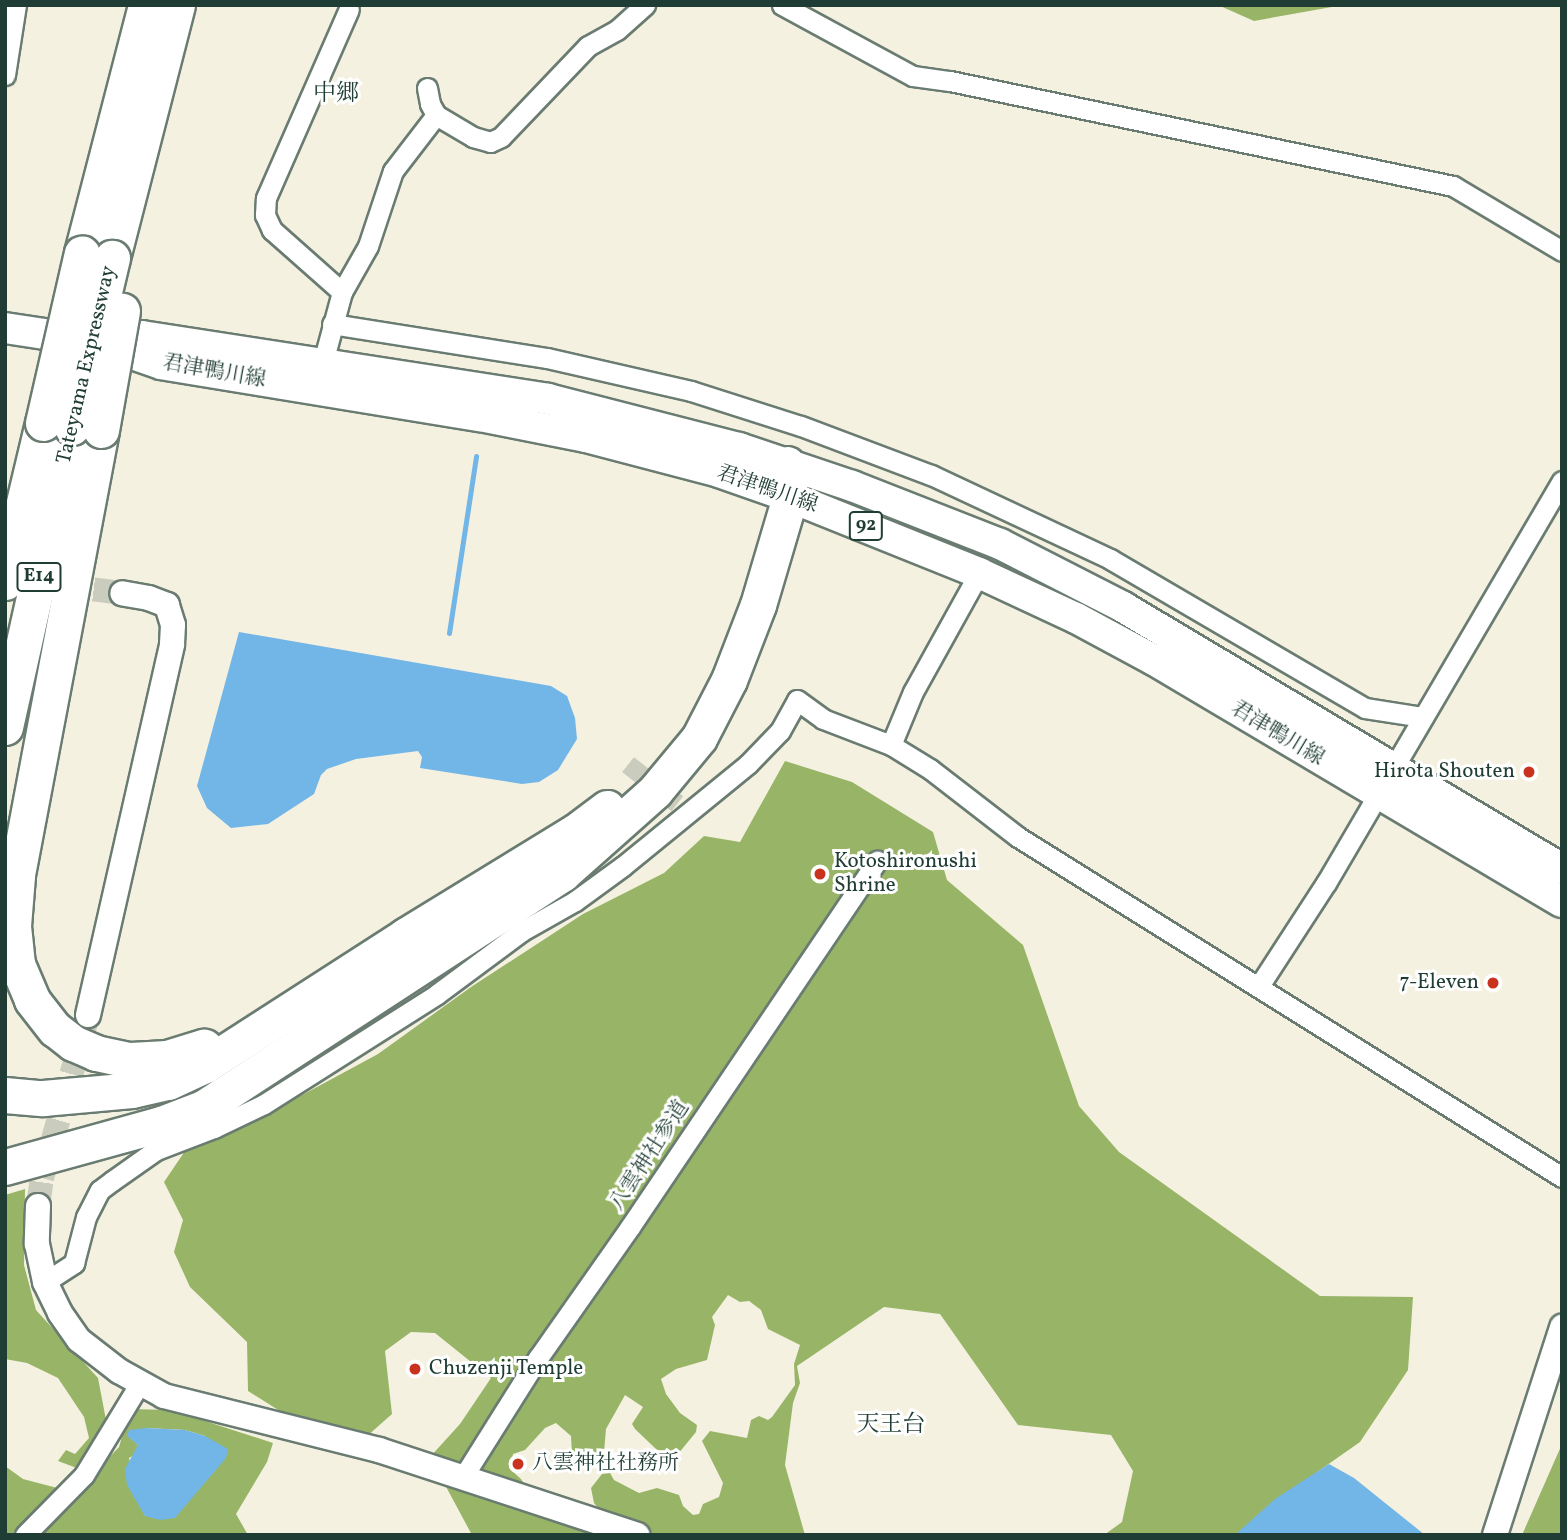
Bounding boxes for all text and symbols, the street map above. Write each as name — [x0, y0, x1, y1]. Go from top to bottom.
district label: 中郷 — [313, 80, 359, 108]
street label: Tateyama Expressway — [52, 264, 122, 466]
street label: 君津鴨川線 — [160, 350, 268, 394]
street label: 君津鴨川線 — [713, 461, 821, 519]
road number: 92 — [848, 510, 884, 541]
road number: E14 — [16, 562, 62, 592]
street label: 君津鴨川線 — [1226, 696, 1328, 772]
place label: Hirota Shouten — [1374, 759, 1515, 785]
marker: Hirota Shouten — [1521, 764, 1537, 780]
place label: Kotoshironushi Shrine — [834, 849, 977, 899]
marker: Kotoshironushi Shrine — [812, 866, 828, 882]
place label: 7-Eleven — [1399, 970, 1479, 996]
marker: 7-Eleven — [1485, 975, 1501, 991]
street label: 八雲神社参道 — [605, 1096, 695, 1216]
place label: Chuzenji Temple — [429, 1356, 584, 1382]
marker: Chuzenji Temple — [407, 1361, 423, 1377]
district label: 天王台 — [857, 1411, 925, 1439]
place label: 八雲神社社務所 — [532, 1451, 679, 1477]
marker: 八雲神社社務所 — [510, 1456, 526, 1472]

